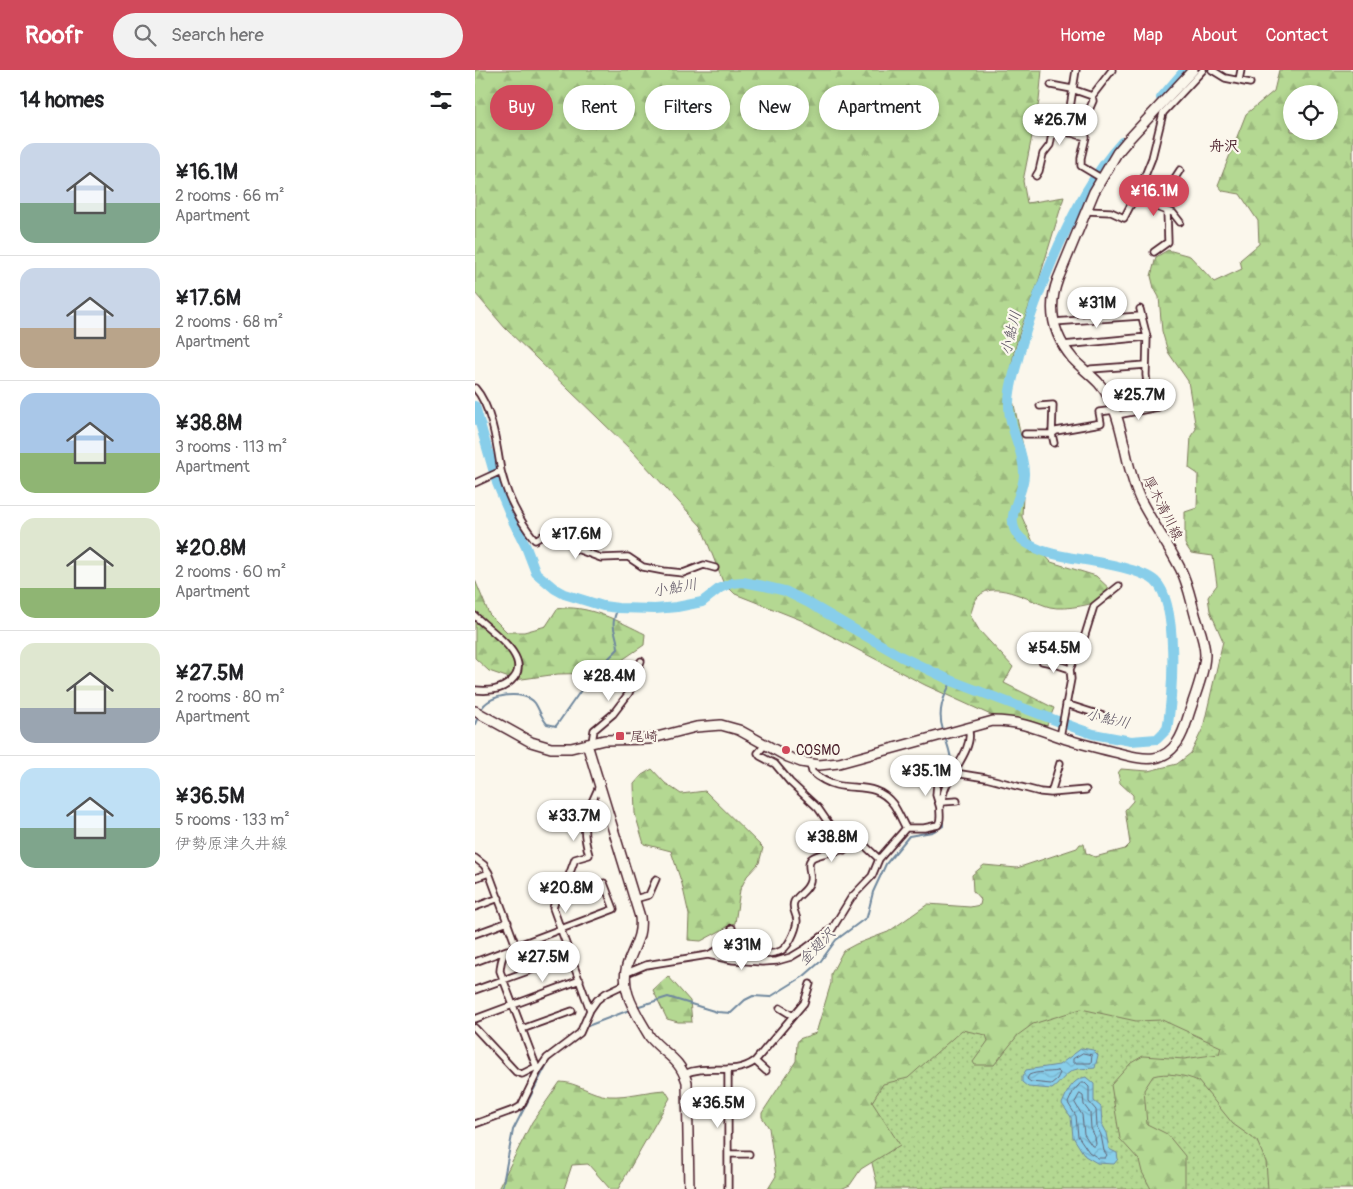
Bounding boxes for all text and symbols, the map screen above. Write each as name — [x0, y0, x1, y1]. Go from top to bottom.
search box — [113, 13, 463, 58]
text: Roofr — [25, 21, 83, 50]
icon: search — [131, 21, 159, 49]
text: Search here — [171, 23, 264, 47]
text: Home — [1060, 24, 1105, 47]
text: Map — [1133, 24, 1163, 47]
text: About — [1191, 24, 1237, 47]
text: Contact — [1265, 24, 1328, 47]
chip: Buy — [490, 85, 553, 130]
chip: Rent — [563, 85, 635, 130]
chip: Filters — [645, 85, 730, 130]
chip: New — [740, 85, 809, 130]
chip: Apartment — [819, 85, 939, 130]
map controls — [1283, 85, 1338, 140]
button: locate — [1283, 85, 1338, 140]
icon: filters — [427, 86, 455, 114]
text: 14 homes — [20, 87, 104, 114]
pin: ¥26.7M — [1019, 104, 1101, 146]
text: ¥26.7M — [1034, 110, 1086, 130]
district label: 舟沢 — [1209, 137, 1239, 156]
text: ¥16.1M — [175, 159, 238, 186]
icon: home — [60, 163, 120, 223]
pin: ¥16.1M — [1113, 174, 1195, 217]
text: ¥16.1M — [1130, 181, 1178, 201]
text: 2 rooms · 66 m² — [175, 186, 285, 206]
text: Apartment — [175, 206, 250, 226]
text: ¥17.6M — [175, 285, 241, 312]
pin: ¥31M — [1067, 286, 1127, 329]
icon: home — [60, 288, 120, 348]
text: ¥31M — [1078, 293, 1116, 313]
water label: 小鮎川 — [996, 309, 1026, 357]
text: 2 rooms · 68 m² — [175, 312, 283, 332]
text: Apartment — [175, 332, 250, 352]
pin: ¥25.7M — [1098, 378, 1180, 421]
text: ¥25.7M — [1113, 385, 1165, 405]
text: ¥38.8M — [175, 410, 242, 437]
icon: home — [60, 413, 120, 473]
text: 3 rooms · 113 m² — [175, 437, 287, 457]
text: Apartment — [175, 457, 250, 477]
street label: 厚木清川線 — [1140, 473, 1186, 543]
pin: ¥17.6M — [535, 518, 617, 560]
text: ¥17.6M — [551, 524, 601, 544]
text: ¥20.8M — [175, 535, 246, 562]
icon: home — [60, 538, 120, 598]
text: 2 rooms · 60 m² — [175, 562, 286, 582]
water label: 小鮎川 — [651, 575, 699, 601]
text: Apartment — [175, 582, 250, 602]
pin: ¥54.5M — [1013, 632, 1095, 674]
text: ¥54.5M — [1028, 638, 1080, 658]
text: ¥27.5M — [175, 660, 244, 687]
pin: ¥28.4M — [568, 660, 650, 702]
icon: home — [60, 663, 120, 723]
text: ¥28.4M — [583, 666, 635, 686]
text: 2 rooms · 80 m² — [175, 687, 285, 707]
water label: 小鮎川 — [1084, 705, 1132, 733]
text: Apartment — [175, 707, 250, 727]
place label: 尾崎 — [630, 728, 658, 745]
marker: 尾崎 — [614, 730, 626, 742]
place label: COSMO — [796, 742, 840, 759]
marker: COSMO — [780, 744, 792, 756]
pin: ¥35.1M — [885, 754, 967, 797]
text: ¥35.1M — [901, 761, 951, 781]
text: ¥36.5M — [175, 783, 245, 810]
icon: home — [60, 788, 120, 848]
pin: ¥33.7M — [533, 800, 615, 842]
text: ¥33.7M — [548, 806, 600, 826]
text: 5 rooms · 133 m² — [175, 810, 290, 830]
pin: ¥38.8M — [791, 820, 873, 863]
text: ¥38.8M — [806, 827, 858, 847]
text: 伊勢原津久井線 — [175, 834, 287, 854]
pin: ¥20.8M — [525, 872, 607, 914]
text: ¥20.8M — [539, 878, 593, 898]
water label: 金翅沢 — [795, 924, 840, 970]
pin: ¥31M — [712, 928, 772, 971]
text: ¥31M — [723, 935, 761, 955]
pin: ¥27.5M — [502, 940, 584, 983]
text: ¥27.5M — [517, 947, 569, 967]
pin: ¥36.5M — [677, 1086, 759, 1129]
text: ¥36.5M — [691, 1093, 745, 1113]

